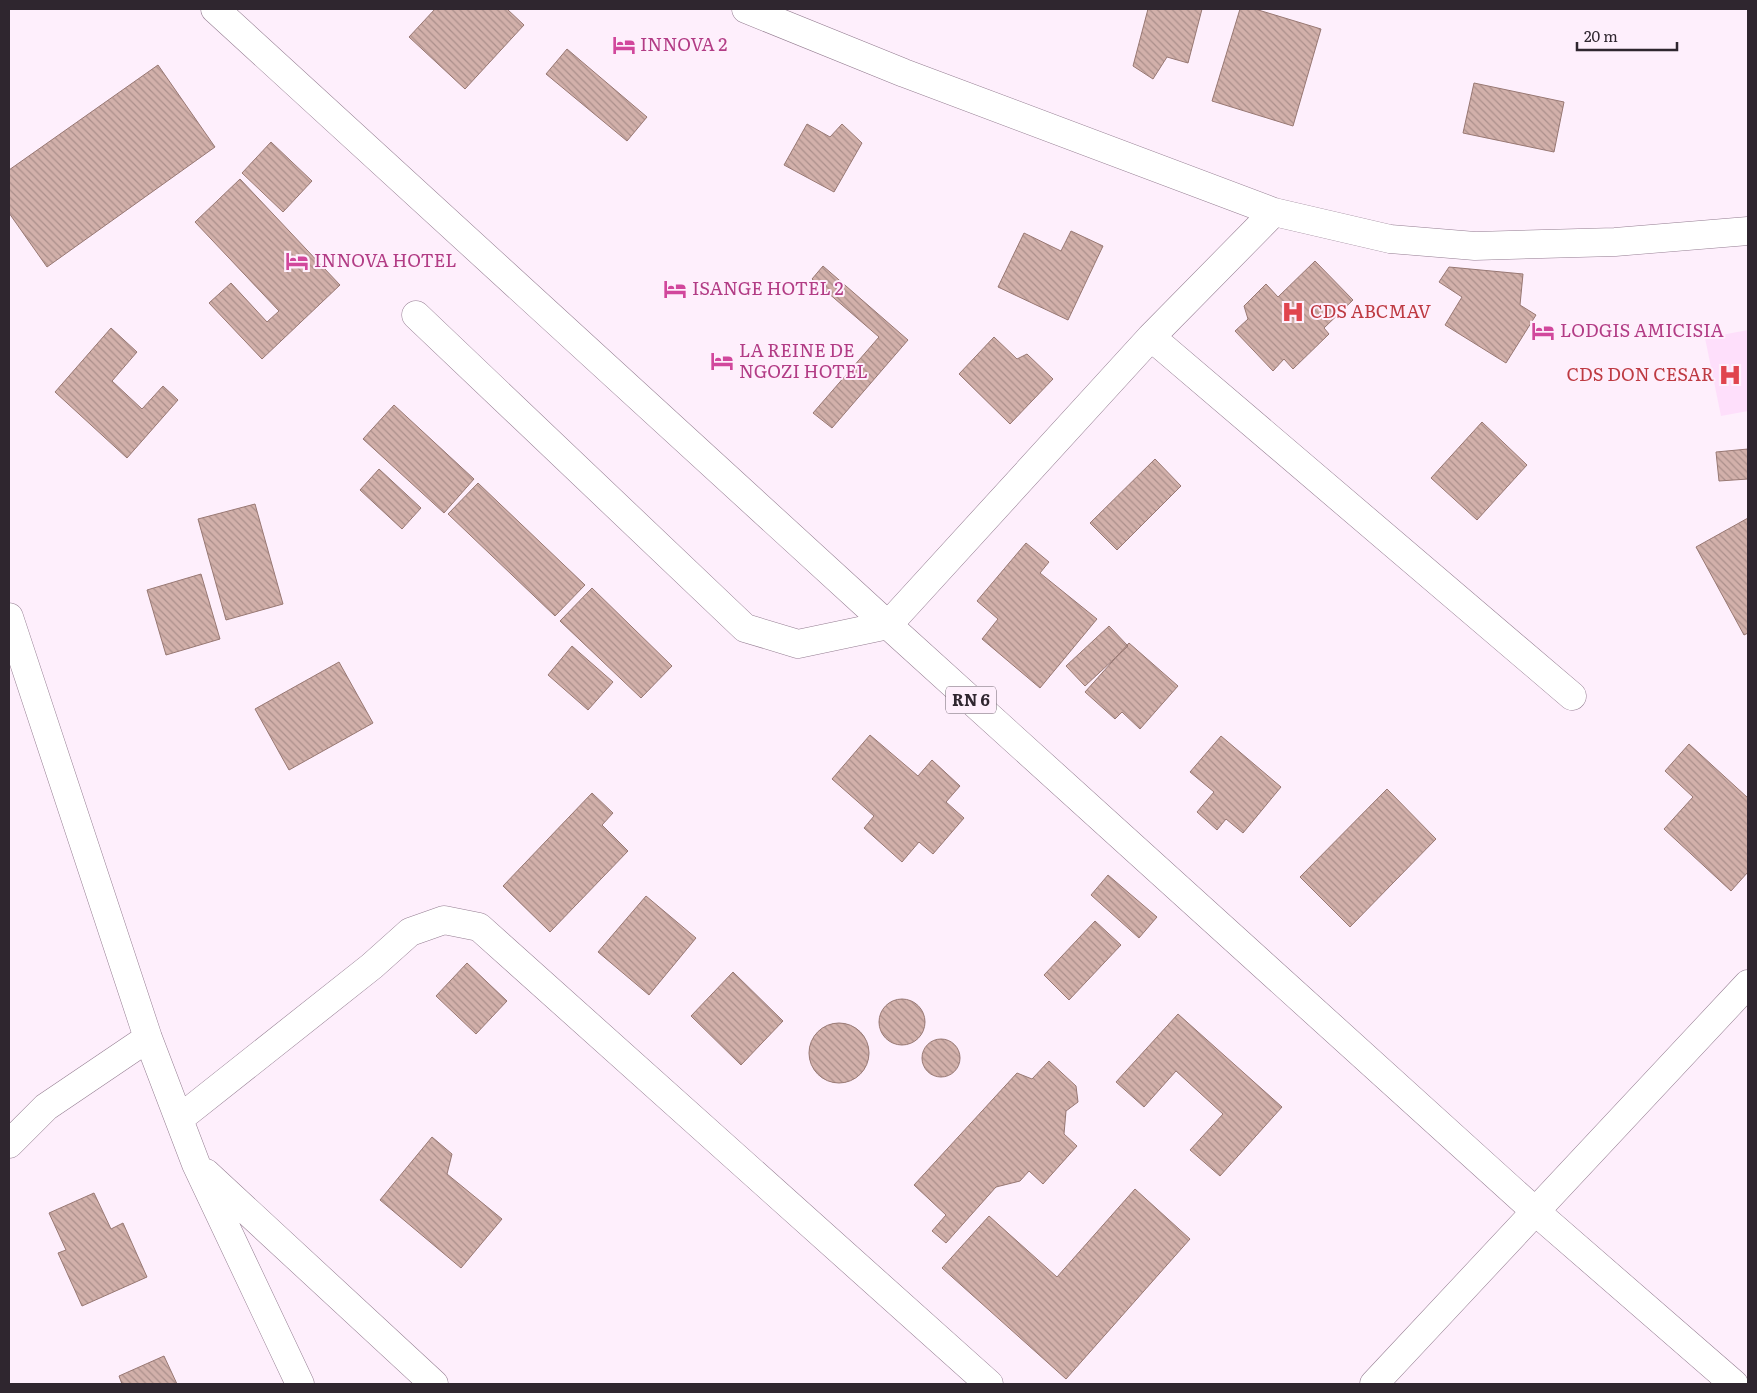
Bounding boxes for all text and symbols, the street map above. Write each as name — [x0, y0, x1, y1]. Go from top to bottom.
scale bar — [1577, 20, 1677, 52]
text: 20 m — [1584, 24, 1618, 47]
place label: INNOVA 2 — [640, 30, 727, 57]
hotel icon: INNOVA 2 — [611, 32, 637, 58]
place label: INNOVA HOTEL — [314, 246, 457, 273]
hotel icon: INNOVA HOTEL — [284, 248, 310, 274]
place label: ISANGE HOTEL 2 — [692, 274, 844, 301]
hotel icon: ISANGE HOTEL 2 — [662, 276, 688, 302]
place label: CDS ABCMAV — [1310, 297, 1431, 324]
hospital icon: CDS ABCMAV — [1280, 299, 1306, 325]
place label: LODGIS AMICISIA — [1560, 316, 1724, 343]
hotel icon: LODGIS AMICISIA — [1530, 318, 1556, 344]
place label: LA REINE DE NGOZI HOTEL — [739, 336, 868, 384]
hotel icon: LA REINE DE NGOZI HOTEL — [709, 348, 735, 374]
place label: CDS DON CESAR — [1566, 360, 1714, 387]
hospital icon: CDS DON CESAR — [1717, 362, 1743, 388]
road number: RN 6 — [946, 686, 996, 714]

